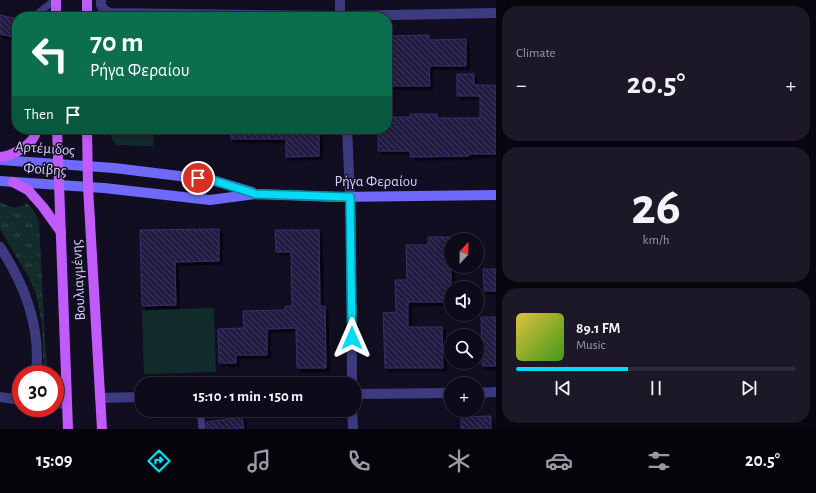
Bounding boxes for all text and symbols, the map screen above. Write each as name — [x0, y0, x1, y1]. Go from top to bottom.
icon: left — [24, 28, 76, 80]
text: 70 m — [90, 29, 144, 57]
text: Climate — [516, 47, 555, 60]
text: Ρήγα Φεραίου — [90, 62, 190, 80]
text: 20.5° — [627, 69, 685, 99]
text: − — [516, 74, 527, 96]
text: + — [785, 74, 796, 96]
icon: arrive — [62, 104, 84, 126]
text: Then — [24, 107, 54, 122]
street label: Αρτέμιδος — [14, 139, 76, 158]
street label: Φοίβης — [23, 160, 67, 179]
pin — [181, 161, 215, 195]
icon: arrive — [187, 167, 209, 189]
street label: Ρήγα Φεραίου — [335, 174, 417, 189]
text: 26 — [631, 181, 681, 233]
north arrow — [444, 233, 484, 273]
map controls — [444, 233, 484, 417]
text: km/h — [643, 234, 669, 247]
street label: Βουλιαγμένης — [69, 239, 88, 321]
button: sound — [444, 281, 484, 321]
position arrow — [331, 317, 373, 359]
text: 89.1 FM — [576, 321, 620, 336]
button: search — [444, 329, 484, 369]
text: Music — [576, 339, 606, 352]
speed limit sign: 30 — [12, 365, 64, 417]
button: + — [444, 377, 484, 417]
icon: previous — [552, 377, 574, 399]
icon: pause — [645, 377, 667, 399]
icon: next — [738, 377, 760, 399]
text: 15:10 · 1 min · 150 m — [193, 389, 303, 404]
icon: directions — [145, 447, 173, 475]
icon: music — [245, 447, 273, 475]
icon: phone — [345, 447, 373, 475]
icon: climate — [445, 447, 473, 475]
icon: car — [545, 447, 573, 475]
icon: filters — [645, 447, 673, 475]
text: 15:09 — [36, 452, 72, 470]
text: 20.5° — [745, 452, 780, 470]

